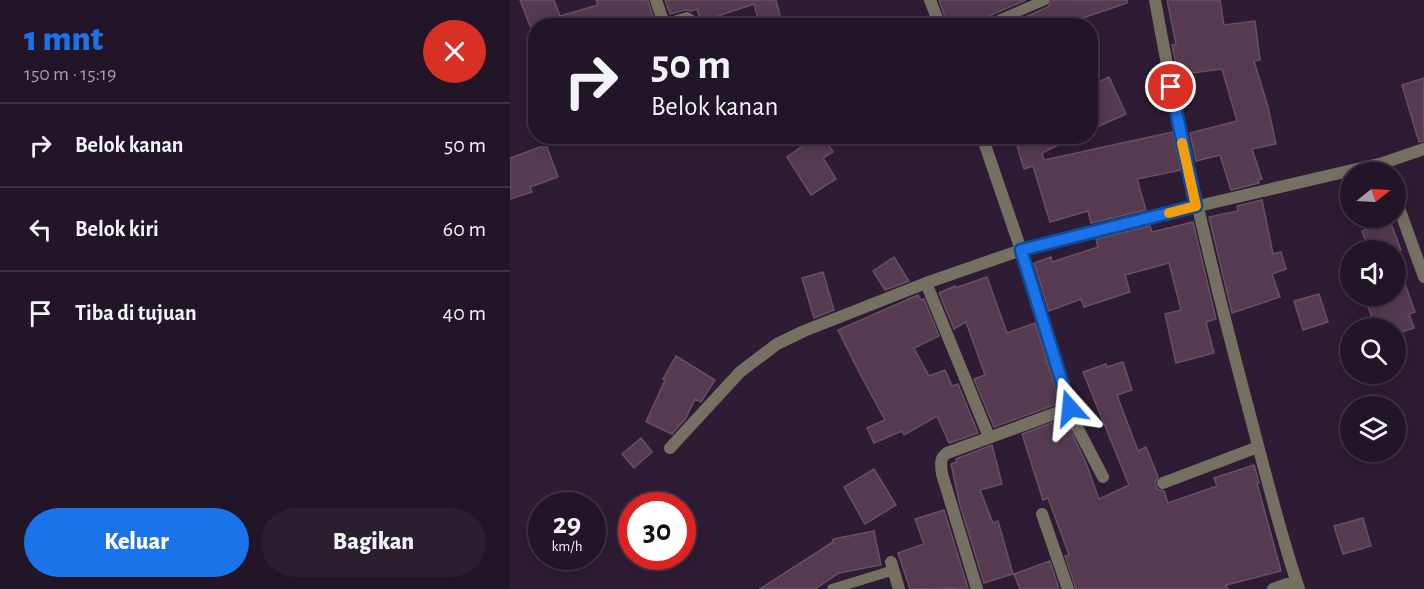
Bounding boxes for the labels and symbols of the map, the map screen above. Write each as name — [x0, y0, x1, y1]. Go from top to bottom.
pin — [1145, 61, 1196, 112]
north arrow — [1340, 162, 1406, 228]
position arrow — [1038, 376, 1102, 440]
speed limit sign: 30 — [618, 492, 696, 570]

